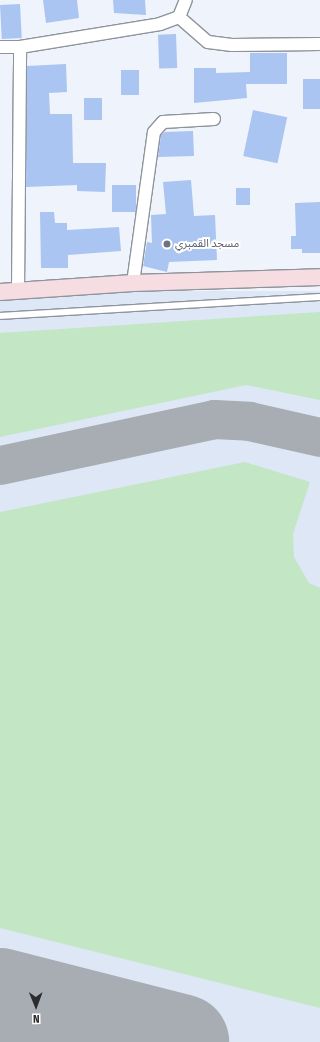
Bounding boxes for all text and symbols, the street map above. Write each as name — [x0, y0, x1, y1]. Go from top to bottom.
place label: مسجد القمبري — [175, 237, 239, 251]
marker: مسجد القمبري — [162, 239, 172, 249]
north arrow — [16, 986, 56, 1026]
text: N — [33, 1012, 40, 1025]

